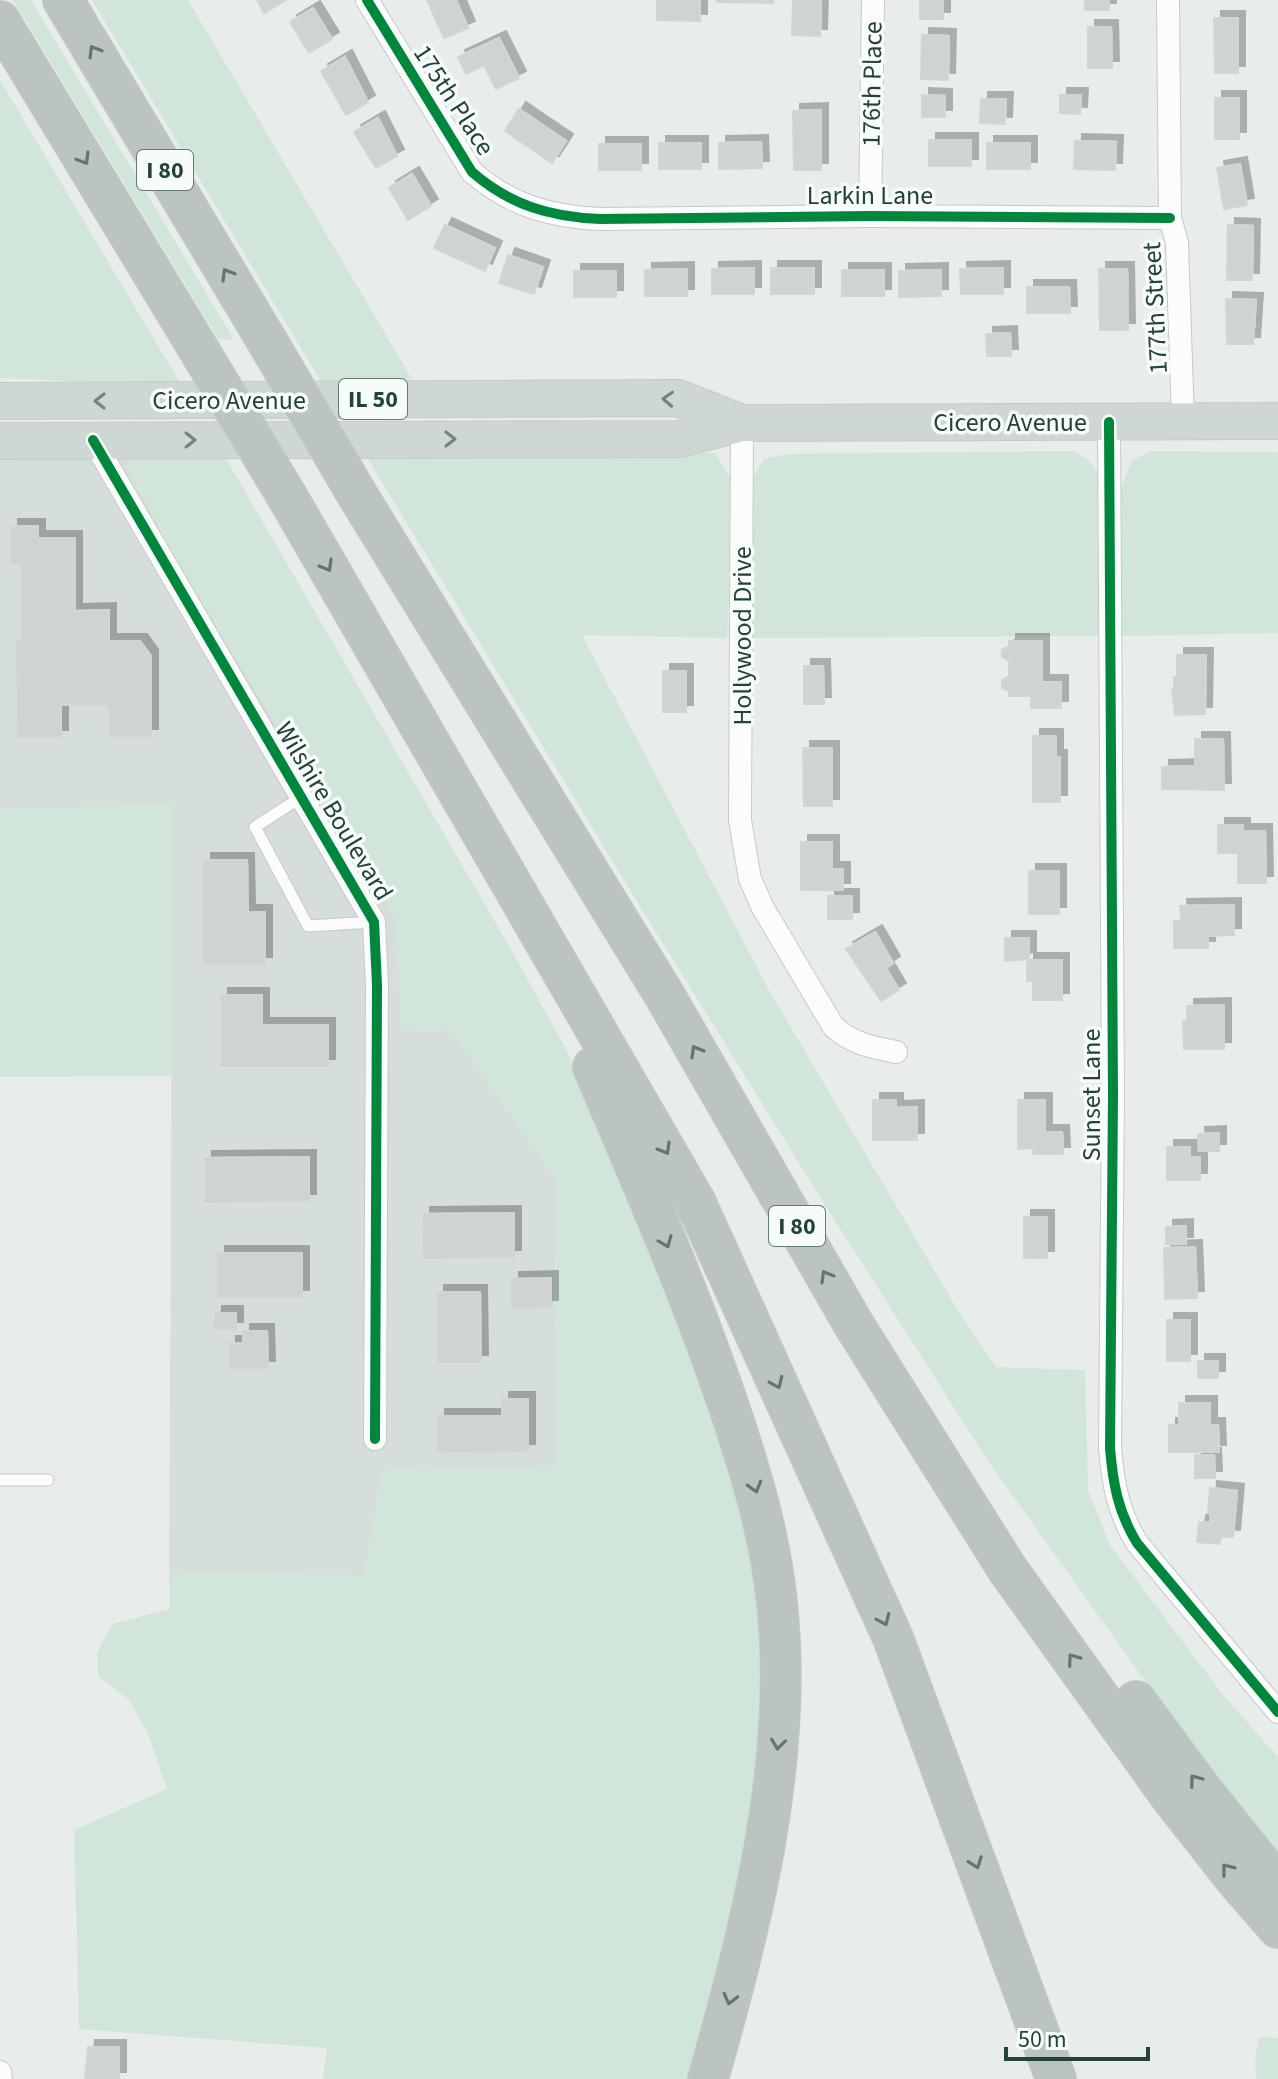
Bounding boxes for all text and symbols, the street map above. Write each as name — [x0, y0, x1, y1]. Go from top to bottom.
street label: 176th Place — [852, 21, 892, 147]
street label: 175th Place — [404, 37, 504, 163]
one-way arrow — [88, 45, 104, 60]
one-way arrow — [74, 150, 90, 165]
road number: I 80 — [137, 150, 193, 190]
street label: Larkin Lane — [807, 177, 933, 214]
street label: 177th Street — [1133, 241, 1177, 375]
one-way arrow — [221, 268, 237, 283]
road number: IL 50 — [339, 379, 407, 419]
street label: Cicero Avenue — [152, 382, 306, 419]
one-way arrow — [661, 391, 674, 408]
one-way arrow — [93, 392, 106, 410]
street label: Cicero Avenue — [933, 404, 1087, 441]
one-way arrow — [444, 430, 457, 448]
one-way arrow — [184, 431, 197, 449]
street label: Hollywood Drive — [724, 546, 761, 726]
one-way arrow — [317, 557, 333, 572]
street label: Wilshire Boulevard — [266, 715, 402, 907]
street label: Sunset Lane — [1073, 1029, 1110, 1161]
one-way arrow — [690, 1045, 706, 1060]
one-way arrow — [655, 1140, 671, 1155]
road number: I 80 — [769, 1206, 825, 1246]
one-way arrow — [657, 1234, 673, 1248]
one-way arrow — [820, 1270, 835, 1285]
one-way arrow — [767, 1375, 783, 1389]
one-way arrow — [746, 1479, 762, 1493]
one-way arrow — [874, 1611, 890, 1626]
one-way arrow — [1068, 1654, 1083, 1668]
one-way arrow — [769, 1738, 786, 1751]
one-way arrow — [1190, 1774, 1204, 1788]
one-way arrow — [966, 1855, 983, 1869]
one-way arrow — [1222, 1863, 1237, 1878]
one-way arrow — [722, 1992, 739, 2006]
scale bar — [1006, 2011, 1148, 2061]
text: 50 m — [1018, 2022, 1067, 2057]

